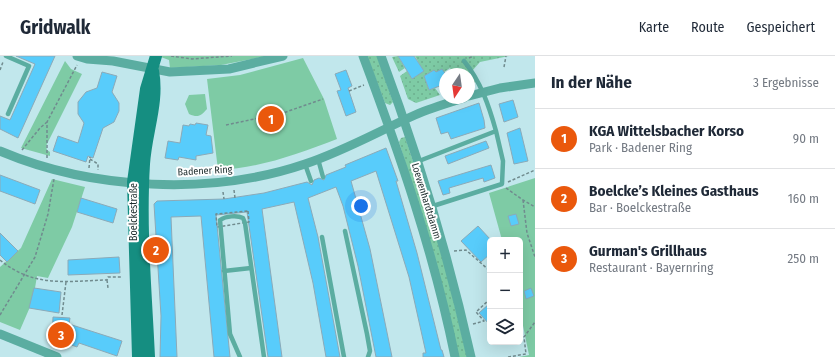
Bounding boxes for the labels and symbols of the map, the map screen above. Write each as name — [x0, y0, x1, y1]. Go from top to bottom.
north arrow — [439, 68, 475, 104]
pin: 1 — [258, 104, 284, 134]
street label: Loewenhardtdamm — [409, 162, 443, 240]
street label: Badener Ring — [177, 164, 233, 178]
street label: Boelckestraße — [128, 183, 140, 241]
your location — [351, 196, 371, 216]
pin: 2 — [143, 235, 169, 265]
pin: 3 — [48, 320, 74, 350]

